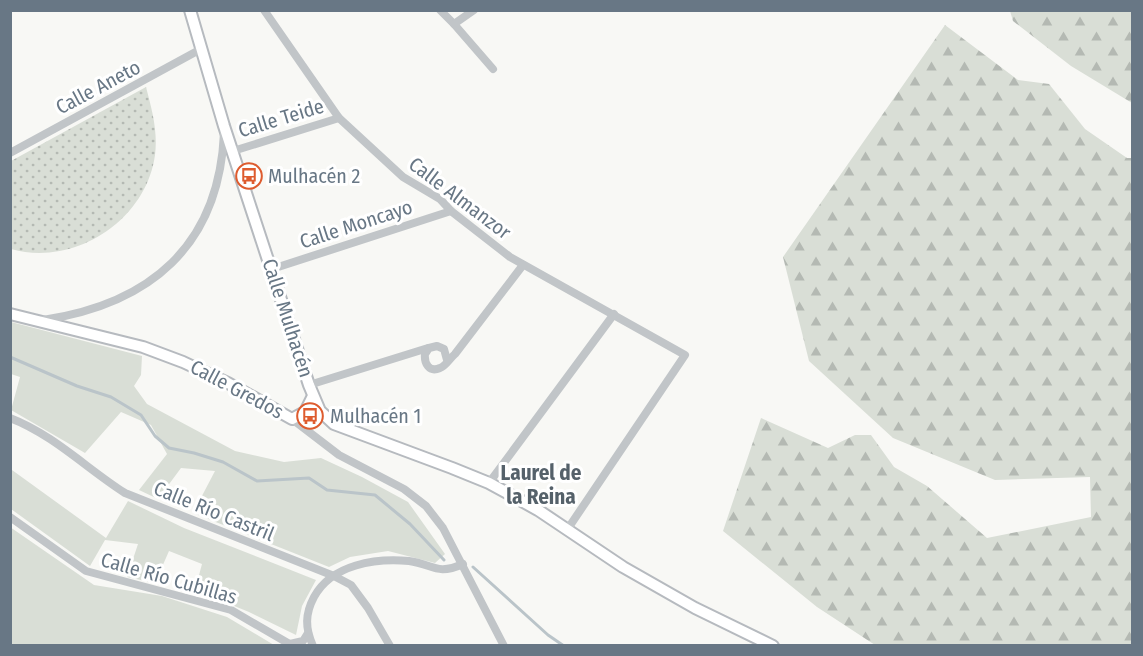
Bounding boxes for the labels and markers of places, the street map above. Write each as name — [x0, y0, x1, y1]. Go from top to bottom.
bus stop icon: Mulhacén 2 — [234, 161, 264, 191]
place label: Mulhacén 2 — [268, 164, 361, 188]
bus stop icon: Mulhacén 1 — [295, 401, 325, 431]
place label: Mulhacén 1 — [330, 404, 421, 428]

